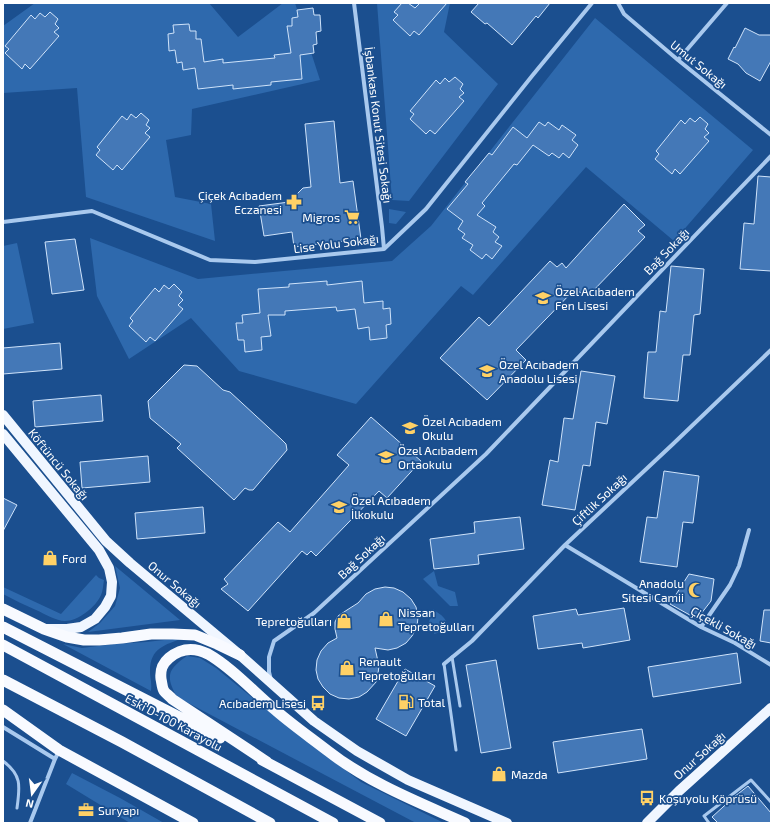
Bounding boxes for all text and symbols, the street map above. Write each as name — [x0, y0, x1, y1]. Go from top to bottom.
street label: Umut Sokağı — [668, 37, 730, 91]
street label: İşbankası Konut Sitesi Sokağı — [361, 46, 396, 204]
place label: Çiçek Acıbadem Eczanesi — [198, 188, 282, 216]
pharmacy icon: Çiçek Acıbadem Eczanesi — [285, 193, 303, 211]
supermarket icon: Migros — [343, 208, 361, 226]
place label: Migros — [302, 210, 340, 224]
street label: Bağ Sokağı — [640, 225, 692, 277]
street label: Lise Yolu Sokağı — [293, 231, 379, 255]
place label: Özel Acıbadem Fen Lisesi — [555, 284, 635, 312]
school or university icon: Özel Acıbadem Fen Lisesi — [534, 289, 552, 307]
place label: Özel Acıbadem Anadolu Lisesi — [499, 357, 579, 385]
school or university icon: Özel Acıbadem Anadolu Lisesi — [478, 362, 496, 380]
place label: Özel Acıbadem Okulu — [422, 414, 502, 442]
school or university icon: Özel Acıbadem Okulu — [401, 419, 419, 437]
street label: Köftüncü Sokağı — [26, 425, 92, 503]
place label: Özel Acıbadem Ortaokulu — [398, 443, 478, 471]
school or university icon: Özel Acıbadem Ortaokulu — [377, 448, 395, 466]
street label: Çiftlik Sokağı — [569, 470, 630, 529]
place label: Özel Acıbadem İlkokulu — [351, 493, 431, 521]
school or university icon: Özel Acıbadem İlkokulu — [330, 498, 348, 516]
street label: Bağ Sokağı — [335, 531, 387, 581]
shop icon: Ford — [41, 549, 59, 567]
place label: Ford — [62, 551, 87, 565]
street label: Onur Sokağı — [146, 558, 204, 610]
place label: Anadolu Sitesi Camii — [622, 576, 684, 604]
mosque icon: Anadolu Sitesi Camii — [687, 581, 705, 599]
street label: Çiçekli Sokağı — [688, 603, 759, 652]
place label: Nissan Tepretoğulları — [398, 605, 475, 633]
shop icon: Nissan Tepretoğulları — [377, 610, 395, 628]
shop icon: Tepretoğulları — [335, 612, 353, 630]
place label: Tepretoğulları — [255, 614, 332, 628]
place label: Renault Tepretoğulları — [359, 654, 436, 682]
shop icon: Renault Tepretoğulları — [338, 659, 356, 677]
street label: Eski D-100 Karayolu — [123, 690, 225, 754]
fuel station icon: Total — [397, 693, 415, 711]
bus stop icon: Acıbadem Lisesi — [309, 694, 327, 712]
place label: Total — [418, 695, 446, 709]
place label: Acıbadem Lisesi — [219, 696, 306, 710]
street label: Onur Sokağı — [670, 728, 728, 782]
shop icon: Mazda — [490, 765, 508, 783]
place label: Mazda — [511, 767, 548, 781]
north arrow — [12, 774, 52, 814]
bus stop icon: Koşuyolu Köprüsü — [638, 789, 656, 807]
place label: Koşuyolu Köprüsü — [659, 791, 757, 806]
text: N — [24, 797, 35, 811]
office icon: Suryapı — [77, 801, 95, 819]
place label: Suryapı — [98, 803, 139, 817]

